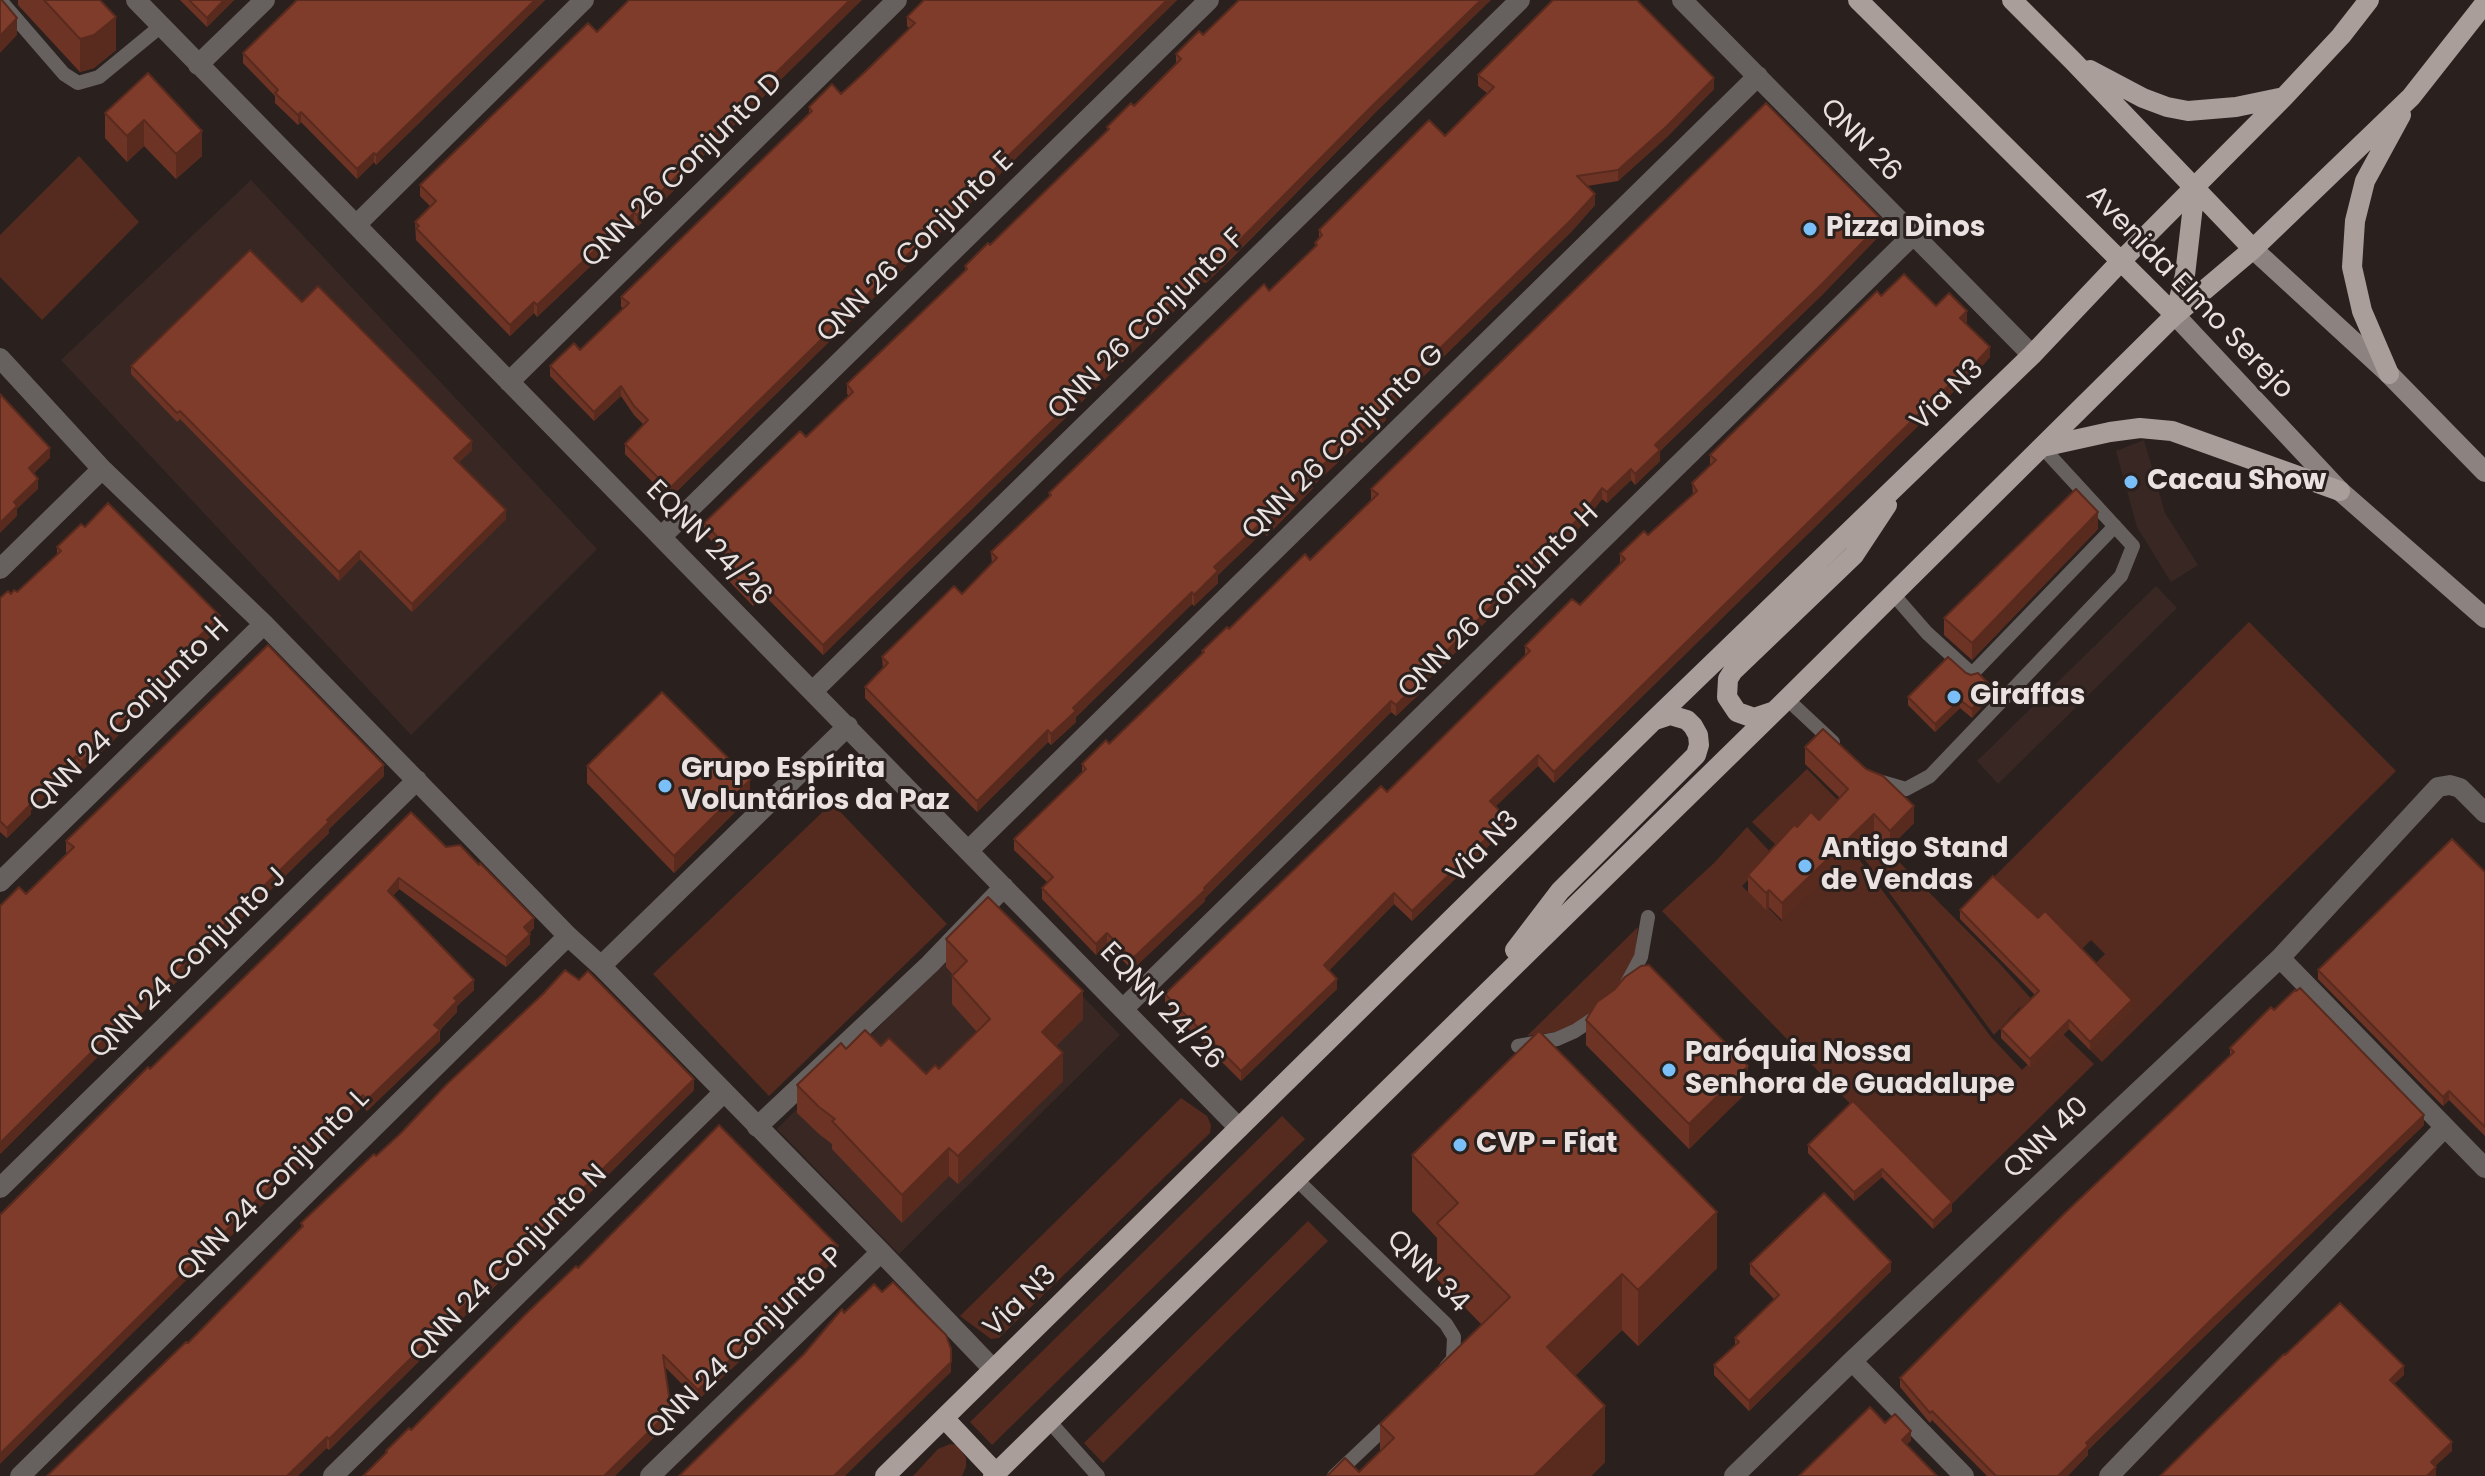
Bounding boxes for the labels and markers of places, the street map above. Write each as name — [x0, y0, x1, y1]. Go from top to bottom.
place label: Pizza Dinos — [1826, 212, 1985, 246]
marker: Pizza Dinos — [1801, 220, 1819, 238]
place label: Cacau Show — [2147, 465, 2326, 499]
marker: Cacau Show — [2122, 473, 2140, 491]
place label: Giraffas — [1970, 680, 2085, 714]
marker: Giraffas — [1945, 688, 1963, 706]
place label: Grupo Espírita Voluntários da Paz — [681, 753, 950, 819]
marker: Grupo Espírita Voluntários da Paz — [656, 777, 674, 795]
place label: Antigo Stand de Vendas — [1821, 833, 2008, 899]
marker: Antigo Stand de Vendas — [1796, 857, 1814, 875]
place label: Paróquia Nossa Senhora de Guadalupe — [1685, 1037, 2015, 1103]
marker: Paróquia Nossa Senhora de Guadalupe — [1660, 1061, 1678, 1079]
place label: CVP - Fiat — [1476, 1128, 1617, 1162]
marker: CVP - Fiat — [1451, 1136, 1469, 1154]

